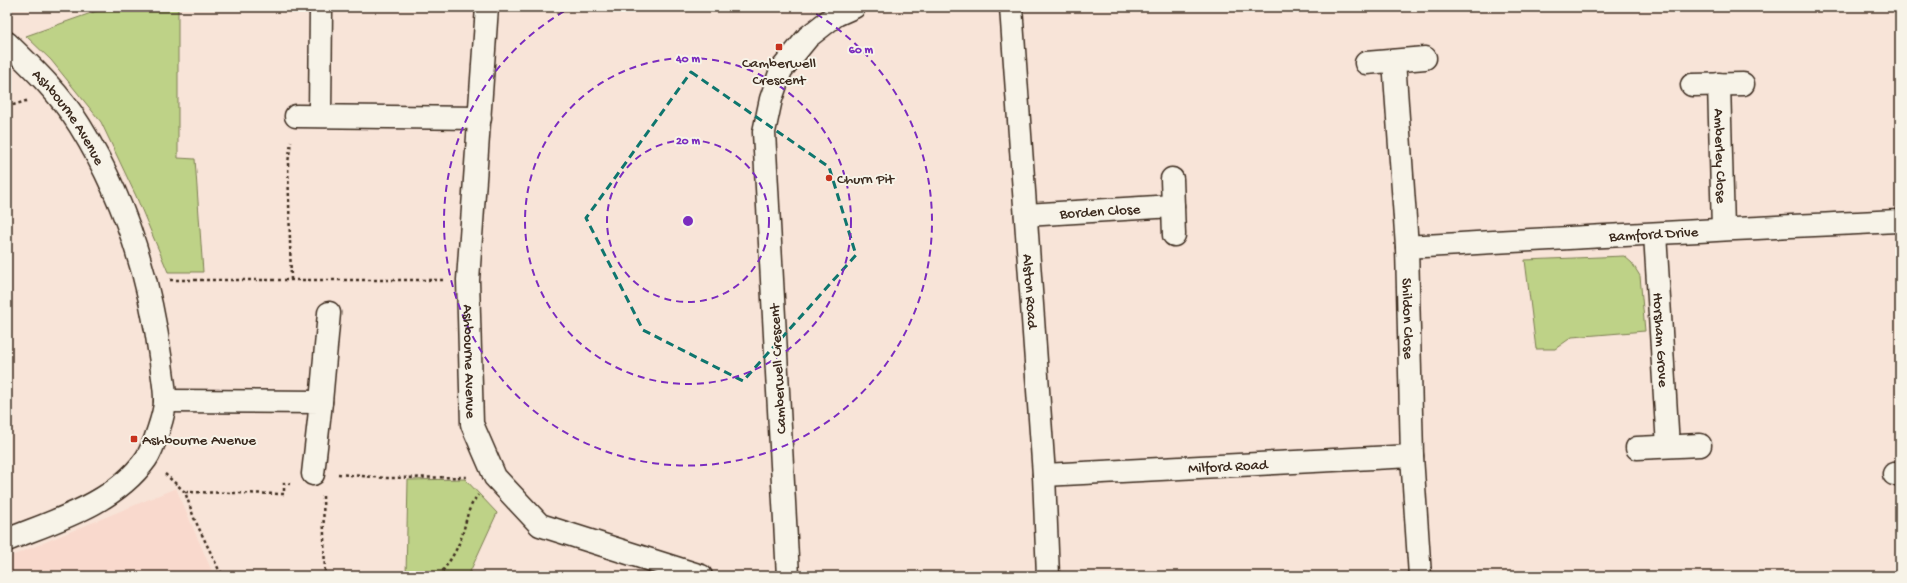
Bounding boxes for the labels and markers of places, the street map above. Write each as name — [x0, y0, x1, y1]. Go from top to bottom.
marker: Camberwell Crescent — [774, 42, 784, 52]
place label: Camberwell Crescent — [742, 55, 816, 90]
place label: Churn Pit — [837, 171, 896, 189]
marker: Churn Pit — [824, 173, 834, 183]
centre of rings — [681, 214, 695, 228]
place label: Ashbourne Avenue — [142, 432, 256, 450]
marker: Ashbourne Avenue — [129, 434, 139, 444]

